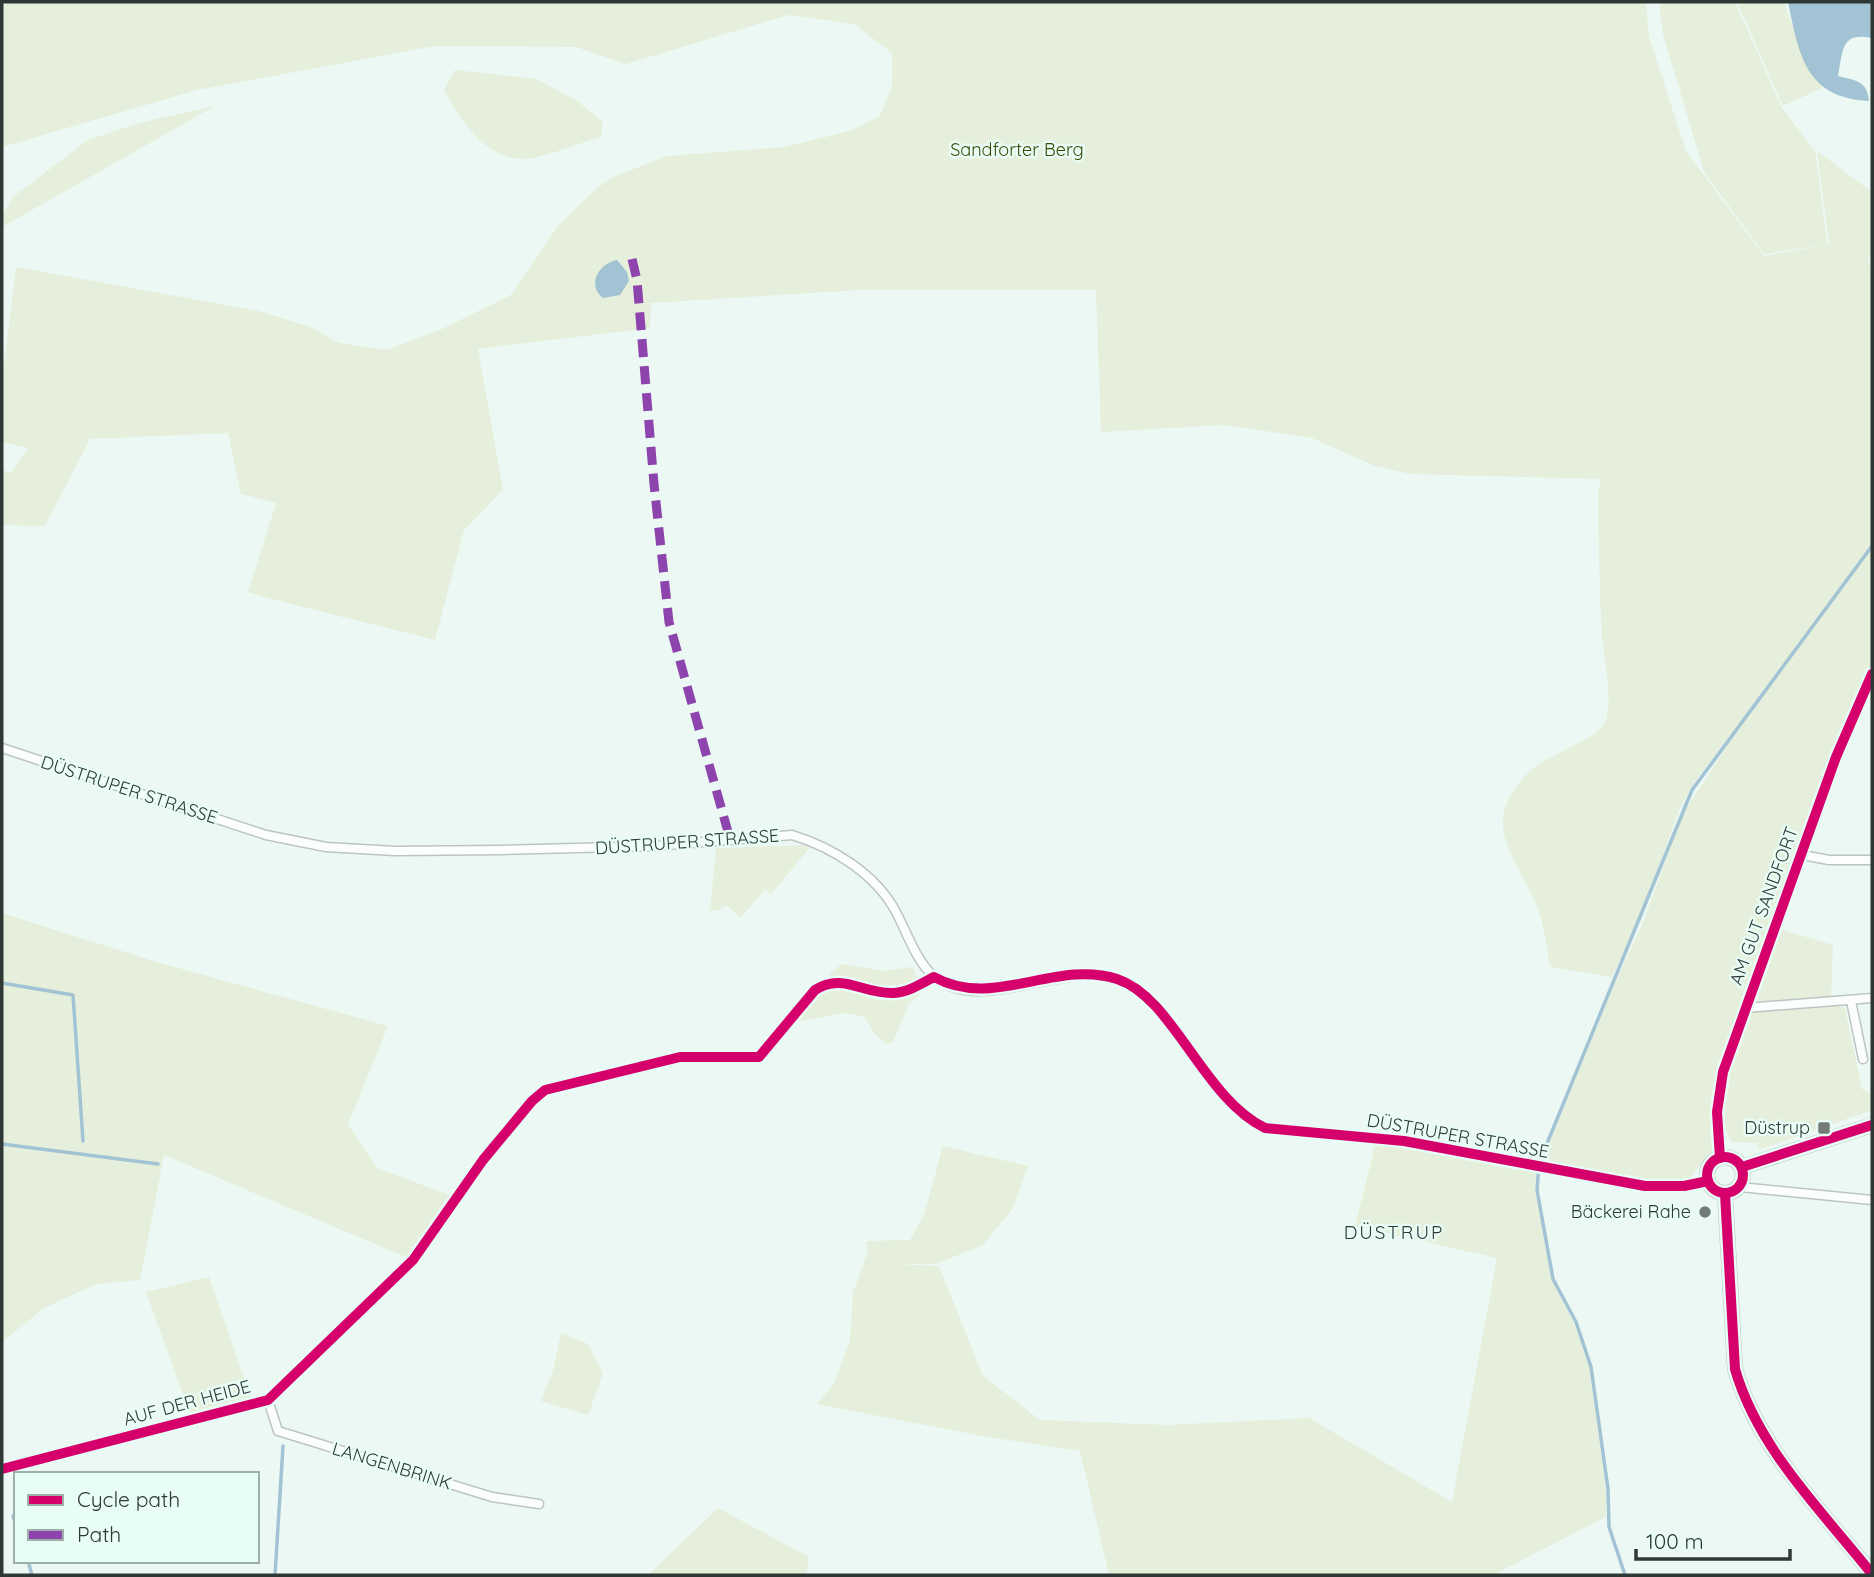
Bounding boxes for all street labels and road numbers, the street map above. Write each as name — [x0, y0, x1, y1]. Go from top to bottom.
street label: DÜSTRUPER STRASSE — [38, 750, 220, 829]
street label: AM GUT SANDFORT — [1724, 823, 1803, 988]
street label: DÜSTRUPER STRASSE — [594, 824, 780, 859]
street label: DÜSTRUPER STRASSE — [1365, 1108, 1551, 1163]
street label: AUF DER HEIDE — [121, 1375, 253, 1431]
street label: LANGENBRINK — [330, 1436, 455, 1495]

